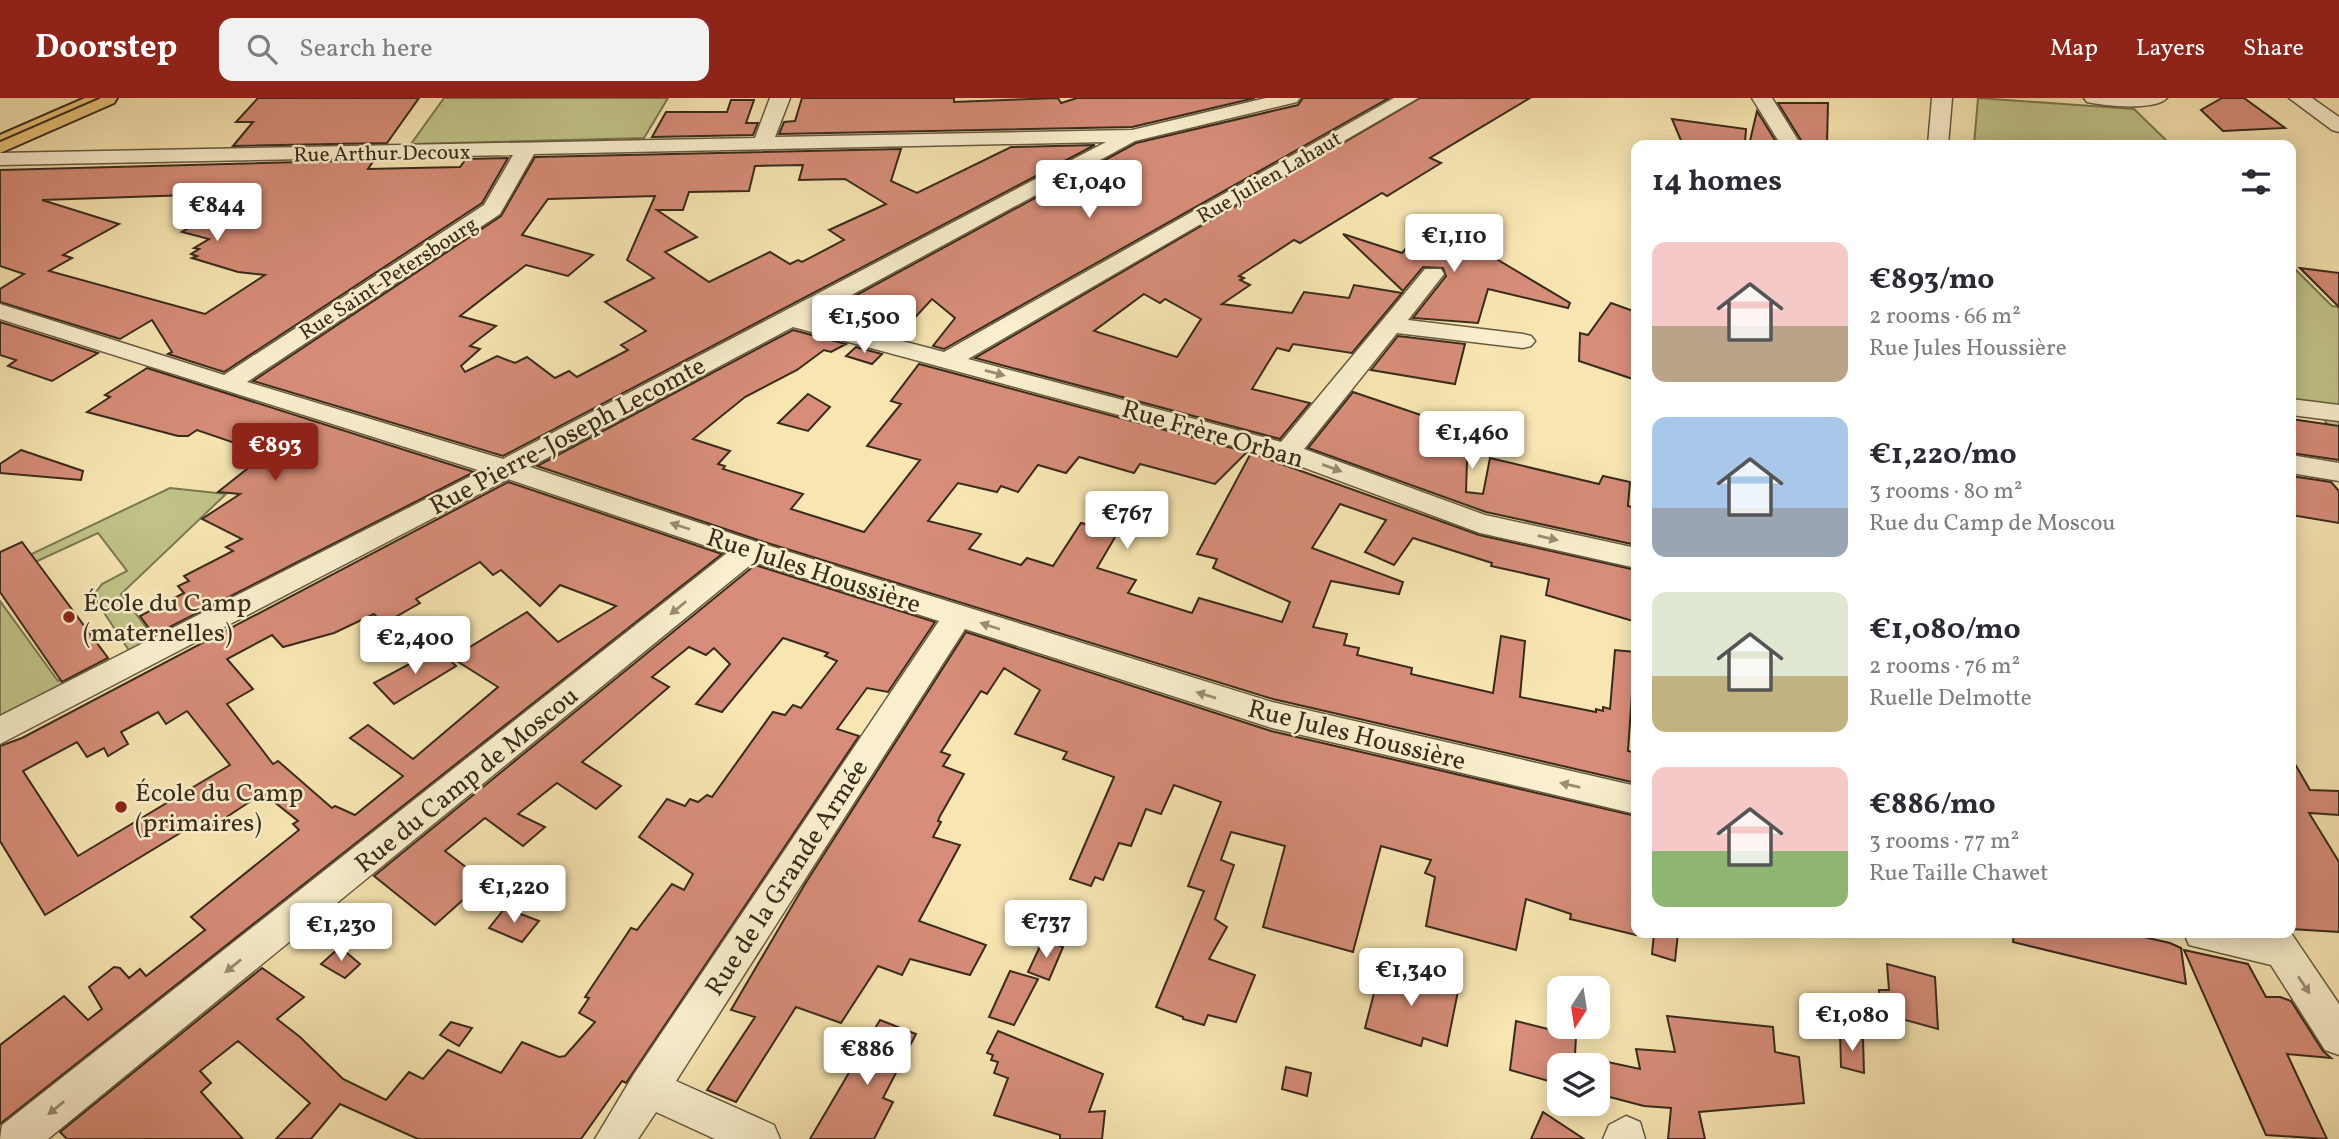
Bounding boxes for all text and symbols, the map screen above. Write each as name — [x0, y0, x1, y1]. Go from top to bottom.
search box — [219, 18, 709, 81]
text: Doorstep — [35, 26, 177, 72]
icon: search — [243, 30, 281, 68]
text: Search here — [299, 31, 433, 67]
text: Map — [2050, 32, 2098, 66]
text: Layers — [2136, 32, 2205, 66]
text: Share — [2243, 32, 2304, 66]
street label: Rue Julien Lahaut — [1192, 125, 1347, 232]
street label: Rue Arthur Decoux — [293, 138, 471, 171]
pin: €1,040 — [1032, 160, 1146, 220]
text: 14 homes — [1652, 161, 1782, 203]
icon: filters — [2237, 163, 2275, 201]
text: €1,040 — [1052, 167, 1126, 199]
pin: €844 — [176, 184, 258, 243]
text: €844 — [189, 190, 245, 222]
street label: Rue Saint-Petersbourg — [294, 211, 484, 348]
pin: €1,110 — [1397, 214, 1511, 274]
text: €1,110 — [1421, 221, 1487, 253]
text: €893/mo — [1869, 259, 1994, 301]
icon: home — [1708, 270, 1792, 354]
pin: €1,500 — [807, 296, 921, 355]
text: 2 rooms · 66 m² — [1869, 301, 2021, 333]
text: €1,500 — [828, 302, 900, 334]
text: Rue Jules Houssière — [1869, 333, 2067, 365]
street label: Rue Pierre-Joseph Lecomte — [424, 349, 712, 525]
one-way arrow — [985, 368, 1006, 378]
street label: Rue Frère Orban — [1117, 392, 1308, 478]
pin: €1,460 — [1415, 412, 1529, 471]
text: €1,460 — [1435, 418, 1509, 450]
pin: €893 — [234, 424, 316, 483]
text: €893 — [248, 430, 302, 462]
text: €1,220/mo — [1869, 434, 2017, 476]
icon: home — [1708, 445, 1792, 529]
one-way arrow — [1321, 463, 1342, 474]
text: 3 rooms · 80 m² — [1869, 476, 2022, 508]
pin: €767 — [1086, 491, 1168, 551]
text: €767 — [1101, 498, 1153, 530]
text: Rue du Camp de Moscou — [1869, 508, 2115, 540]
street label: Rue Jules Houssière — [702, 520, 925, 624]
one-way arrow — [669, 521, 690, 531]
one-way arrow — [1537, 533, 1559, 544]
place label: École du Camp (maternelles) — [83, 586, 251, 652]
one-way arrow — [669, 600, 686, 615]
marker: École du Camp (maternelles) — [61, 609, 77, 625]
text: €1,080/mo — [1869, 609, 2021, 651]
pin: €2,400 — [358, 616, 472, 676]
one-way arrow — [979, 620, 1000, 631]
icon: home — [1708, 620, 1792, 704]
text: €2,400 — [376, 623, 454, 655]
text: 2 rooms · 76 m² — [1869, 651, 2020, 683]
street label: Rue du Camp de Moscou — [348, 679, 587, 882]
text: Ruelle Delmotte — [1869, 683, 2032, 715]
one-way arrow — [1196, 690, 1217, 700]
street label: Rue Jules Houssière — [1244, 691, 1469, 780]
street label: Rue de la Grande Armée — [698, 753, 878, 1003]
place label: École du Camp (primaires) — [135, 776, 303, 842]
one-way arrow — [1559, 779, 1581, 790]
text: €886/mo — [1869, 784, 1996, 826]
icon: home — [1708, 795, 1792, 879]
marker: École du Camp (primaires) — [113, 799, 129, 815]
text: 3 rooms · 77 m² — [1869, 826, 2019, 858]
text: Rue Taille Chawet — [1869, 858, 2048, 890]
pin: €1,220 — [457, 866, 571, 925]
text: €1,220 — [479, 872, 549, 904]
pin: €737 — [1005, 900, 1087, 960]
pin: €1,230 — [284, 904, 398, 963]
text: €737 — [1021, 907, 1071, 939]
text: €1,230 — [306, 910, 376, 942]
pin: €1,340 — [1354, 948, 1468, 1008]
text: €1,340 — [1375, 955, 1447, 987]
one-way arrow — [225, 958, 242, 973]
north arrow — [1547, 976, 1610, 1040]
map controls — [1547, 976, 1610, 1116]
one-way arrow — [2297, 976, 2311, 994]
pin: €1,080 — [1795, 993, 1909, 1053]
text: €1,080 — [1815, 1000, 1889, 1032]
pin: €886 — [826, 1028, 908, 1087]
text: €886 — [840, 1034, 894, 1066]
button: layers — [1547, 1053, 1610, 1116]
one-way arrow — [47, 1100, 65, 1115]

